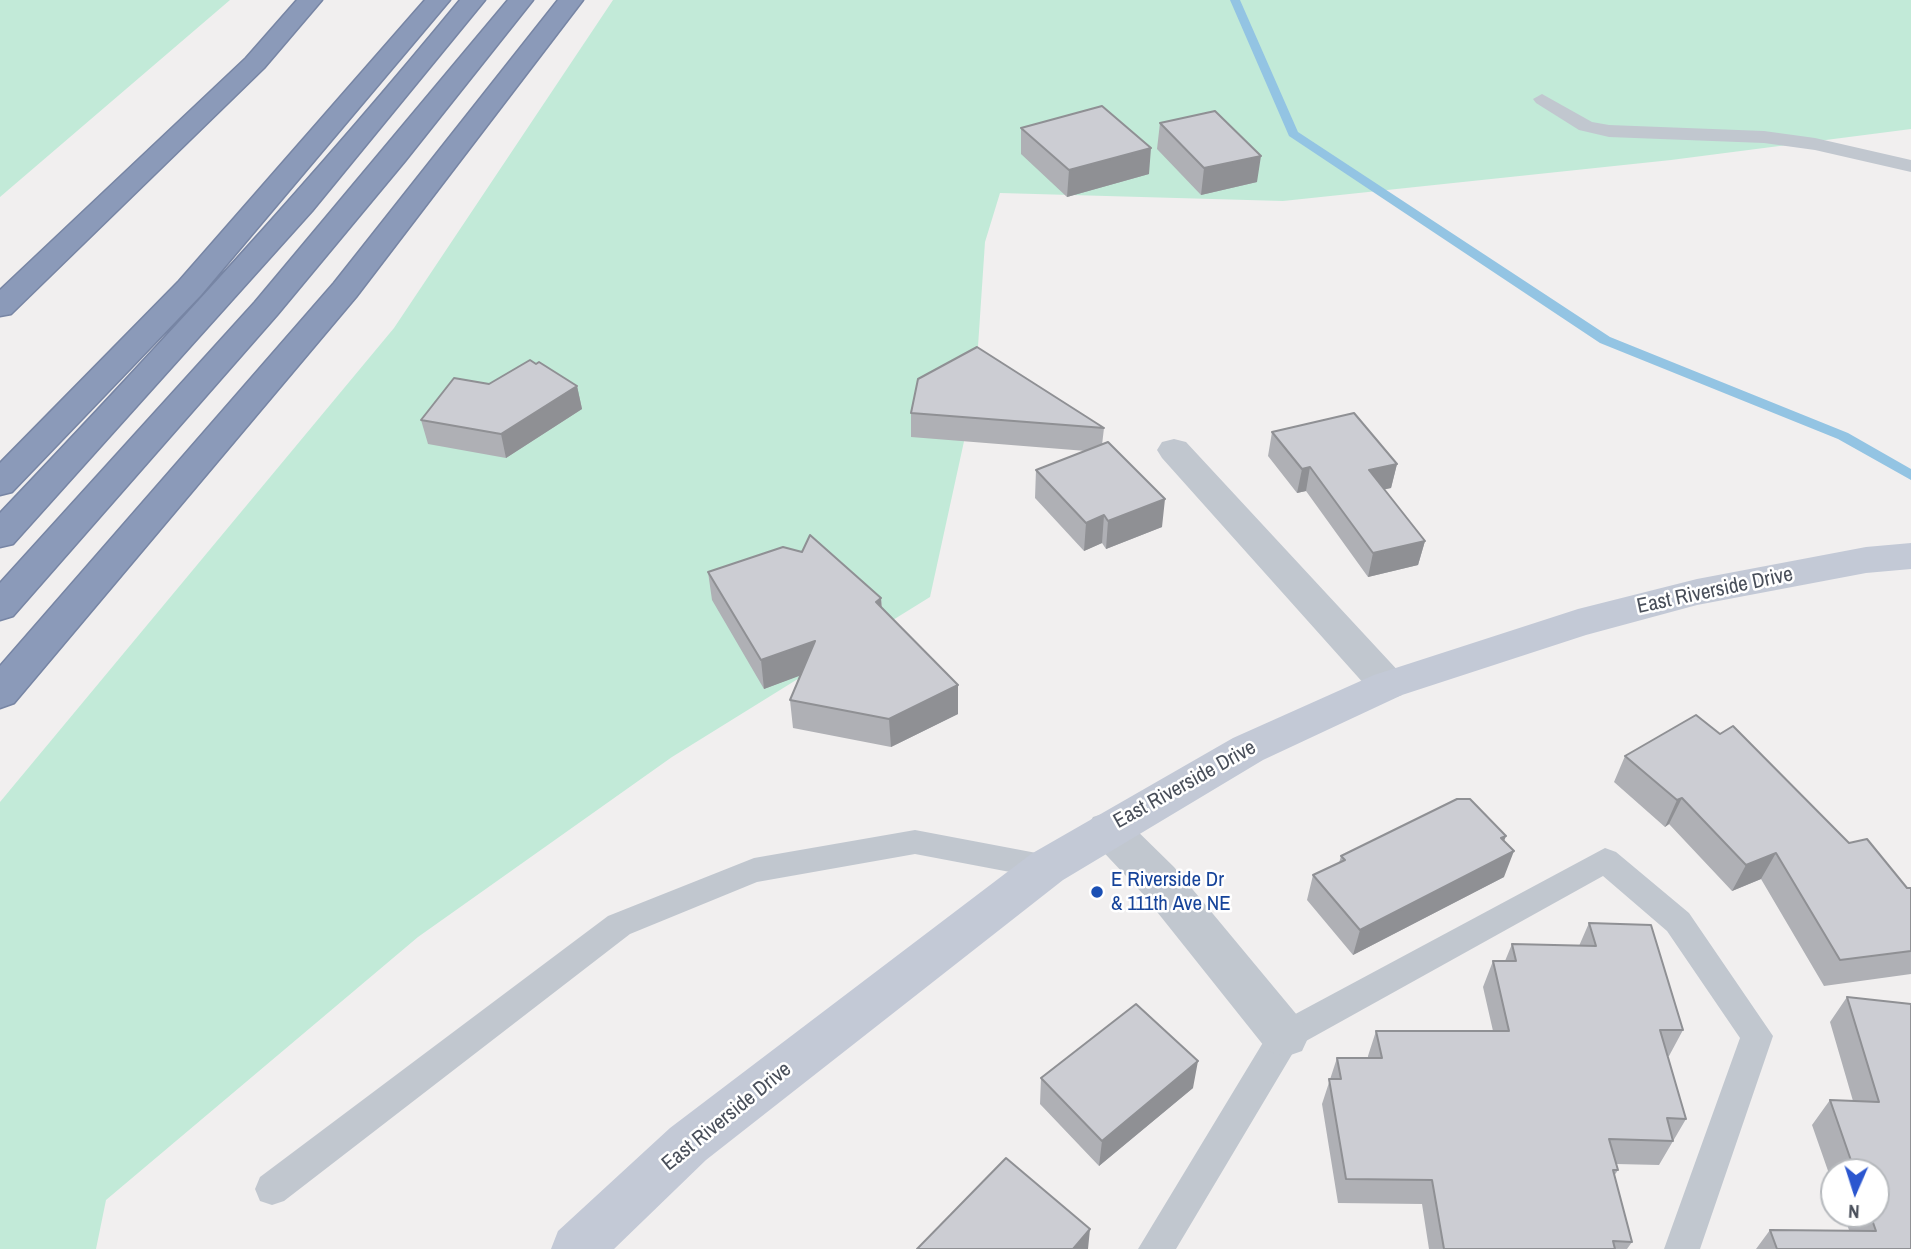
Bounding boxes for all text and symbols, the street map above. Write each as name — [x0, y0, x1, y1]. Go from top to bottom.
street label: East Riverside Drive — [1635, 562, 1795, 620]
street label: East Riverside Drive — [1109, 735, 1261, 835]
place label: E Riverside Dr & 111th Ave NE — [1111, 867, 1231, 917]
marker: E Riverside Dr & 111th Ave NE — [1089, 884, 1105, 900]
street label: East Riverside Drive — [657, 1057, 797, 1177]
north arrow — [1820, 1158, 1890, 1228]
text: N — [1848, 1199, 1860, 1225]

